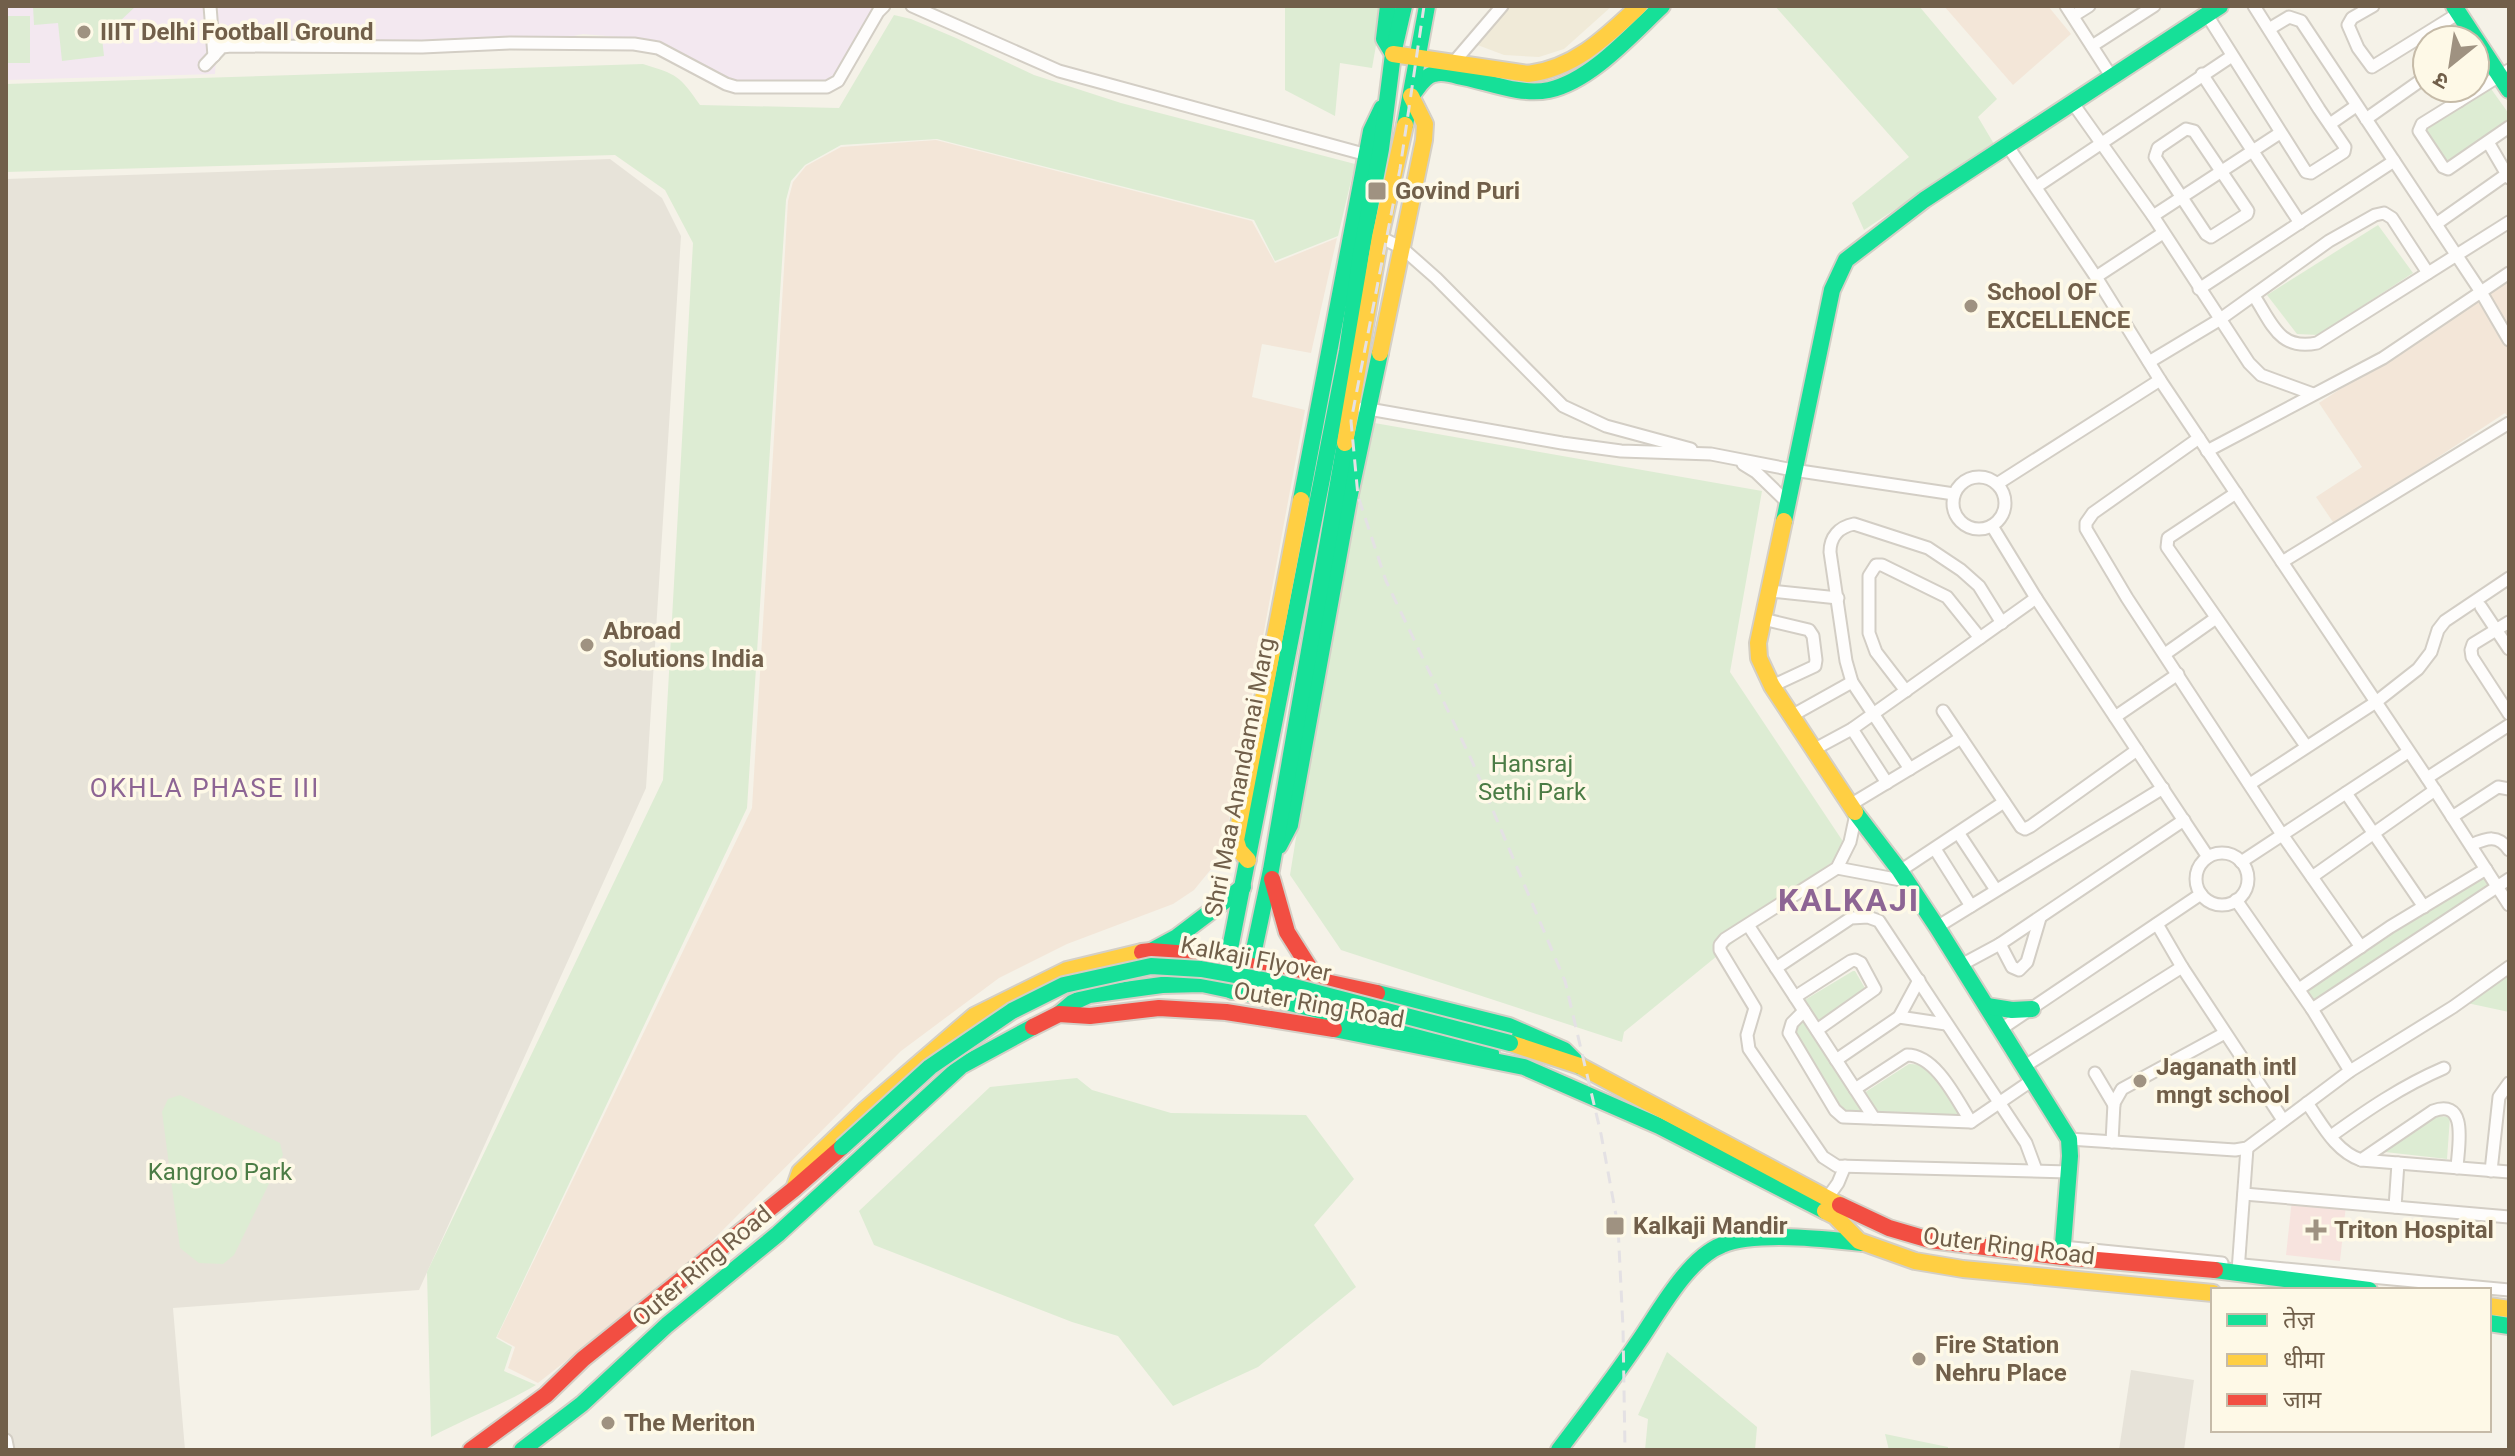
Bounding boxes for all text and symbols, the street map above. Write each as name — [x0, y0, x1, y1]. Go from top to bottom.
place label: IIIT Delhi Football Ground — [100, 18, 374, 46]
marker: IIIT Delhi Football Ground — [75, 23, 93, 41]
north arrow — [2411, 24, 2491, 104]
text: उ — [2428, 66, 2453, 95]
place label: Govind Puri — [1395, 177, 1520, 205]
marker: Govind Puri — [1366, 180, 1388, 202]
place label: School OF EXCELLENCE — [1987, 278, 2130, 334]
marker: School OF EXCELLENCE — [1962, 297, 1980, 315]
place label: Abroad Solutions India — [603, 617, 764, 673]
street label: Shri Maa Anandamai Marg — [1199, 635, 1281, 919]
marker: Abroad Solutions India — [578, 636, 596, 654]
park label: Hansraj Sethi Park — [1478, 750, 1587, 806]
district label: OKHLA PHASE III — [90, 773, 320, 803]
district label: KALKAJI — [1778, 881, 1920, 919]
street label: Kalkaji Flyover — [1178, 931, 1334, 987]
street label: Outer Ring Road — [1231, 976, 1407, 1034]
place label: Jaganath intl mngt school — [2156, 1053, 2297, 1109]
marker: Jaganath intl mngt school — [2131, 1072, 2149, 1090]
park label: Kangroo Park — [148, 1158, 293, 1186]
street label: Outer Ring Road — [627, 1200, 777, 1332]
place label: Kalkaji Mandir — [1633, 1212, 1788, 1240]
marker: Kalkaji Mandir — [1604, 1215, 1626, 1237]
place label: Triton Hospital — [2334, 1216, 2494, 1244]
marker: Triton Hospital — [2305, 1219, 2327, 1241]
street label: Outer Ring Road — [1922, 1222, 2096, 1270]
legend — [2211, 1288, 2491, 1432]
text: तेज़ — [2283, 1306, 2316, 1334]
place label: Fire Station Nehru Place — [1935, 1331, 2067, 1387]
text: धीमा — [2283, 1346, 2325, 1374]
marker: Fire Station Nehru Place — [1910, 1350, 1928, 1368]
text: जाम — [2283, 1386, 2322, 1414]
place label: The Meriton — [624, 1409, 755, 1437]
marker: The Meriton — [599, 1414, 617, 1432]

